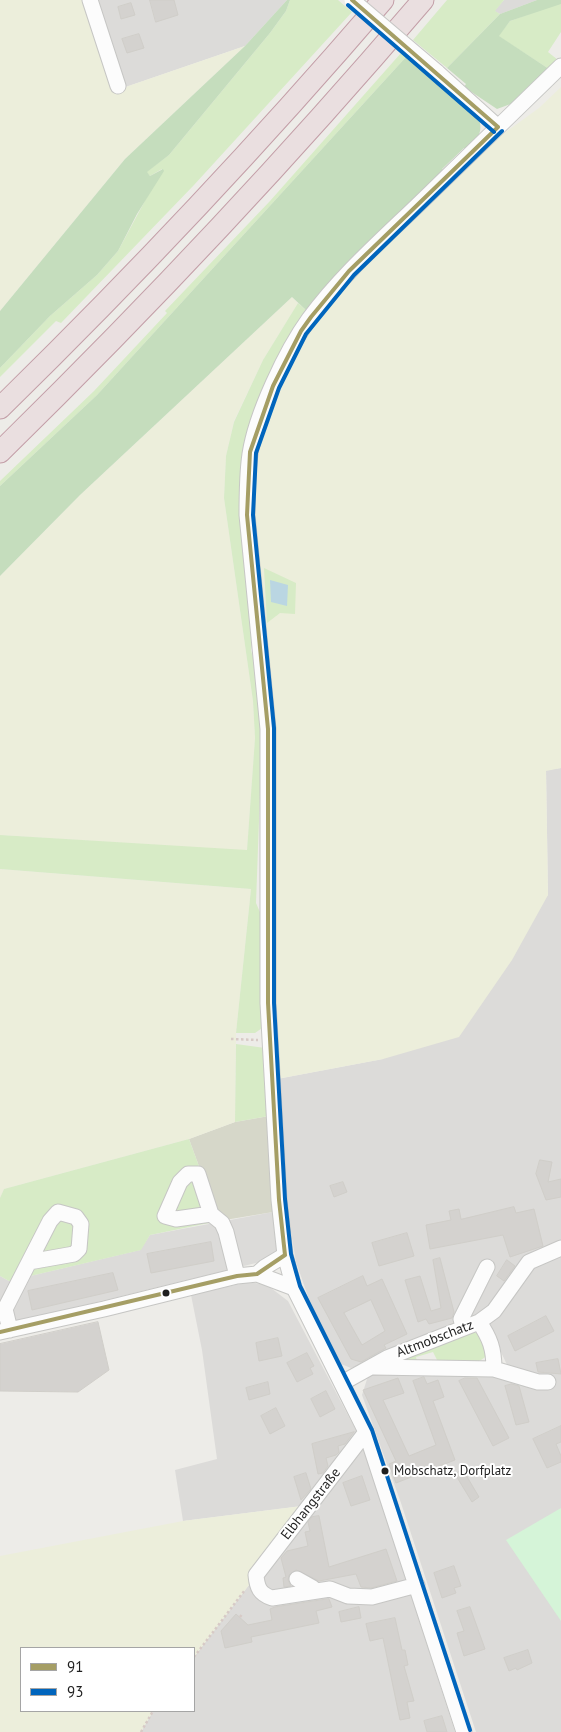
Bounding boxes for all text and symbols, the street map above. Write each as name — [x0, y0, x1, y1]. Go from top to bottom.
unlabelled marker — [161, 1288, 171, 1298]
street label: Altmobschatz — [394, 1317, 476, 1361]
place label: Mobschatz, Dorfplatz — [394, 1463, 511, 1479]
street label: Elbhangstraße — [278, 1465, 344, 1543]
marker: Mobschatz, Dorfplatz — [380, 1466, 390, 1476]
legend — [20, 1647, 195, 1712]
text: 91 — [67, 1657, 83, 1676]
text: 93 — [67, 1682, 83, 1701]

